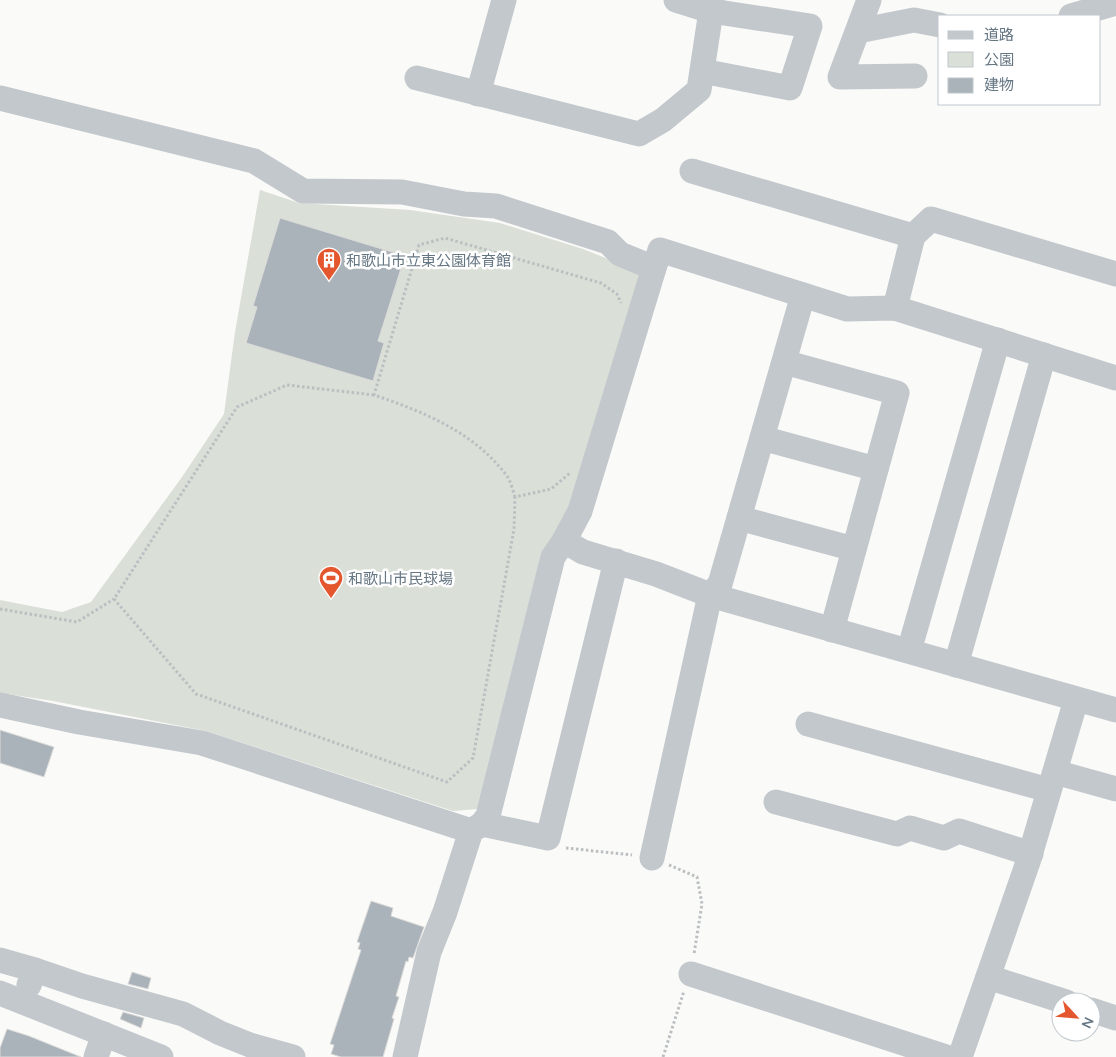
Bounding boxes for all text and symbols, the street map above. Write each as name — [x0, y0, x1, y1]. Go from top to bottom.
legend — [938, 15, 1101, 105]
text: 道路 — [984, 25, 1014, 44]
text: 公園 — [984, 50, 1014, 69]
text: 建物 — [984, 75, 1014, 94]
building icon: 和歌山市立東公園体育館 — [316, 247, 342, 281]
place label: 和歌山市立東公園体育館 — [346, 251, 511, 270]
sports icon: 和歌山市民球場 — [318, 565, 344, 599]
place label: 和歌山市民球場 — [348, 569, 453, 588]
north arrow — [1051, 992, 1101, 1042]
text: N — [1077, 1014, 1098, 1031]

